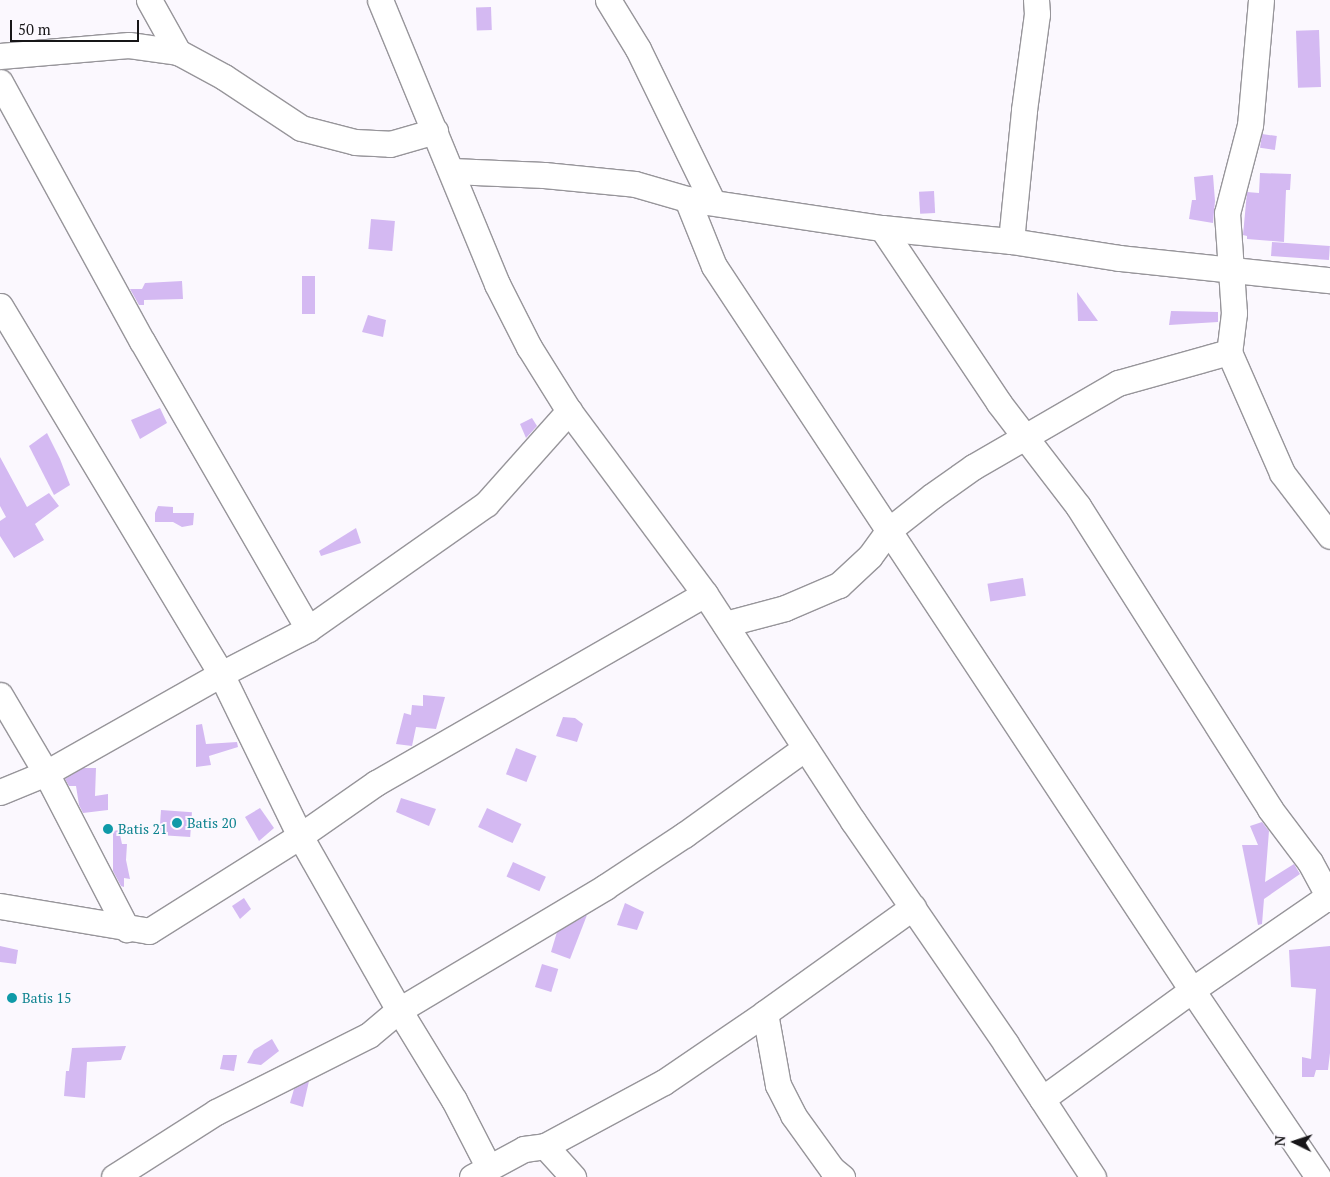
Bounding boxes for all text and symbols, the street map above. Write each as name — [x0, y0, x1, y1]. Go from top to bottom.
scale bar — [12, 10, 141, 42]
text: 50 m — [18, 19, 51, 39]
place label: Batis 20 — [187, 815, 236, 831]
marker: Batis 20 — [171, 817, 183, 829]
place label: Batis 21 — [118, 821, 167, 837]
marker: Batis 21 — [102, 823, 114, 835]
place label: Batis 15 — [22, 990, 71, 1006]
marker: Batis 15 — [6, 992, 18, 1004]
north arrow — [1270, 1117, 1320, 1167]
text: N — [1270, 1135, 1289, 1147]

